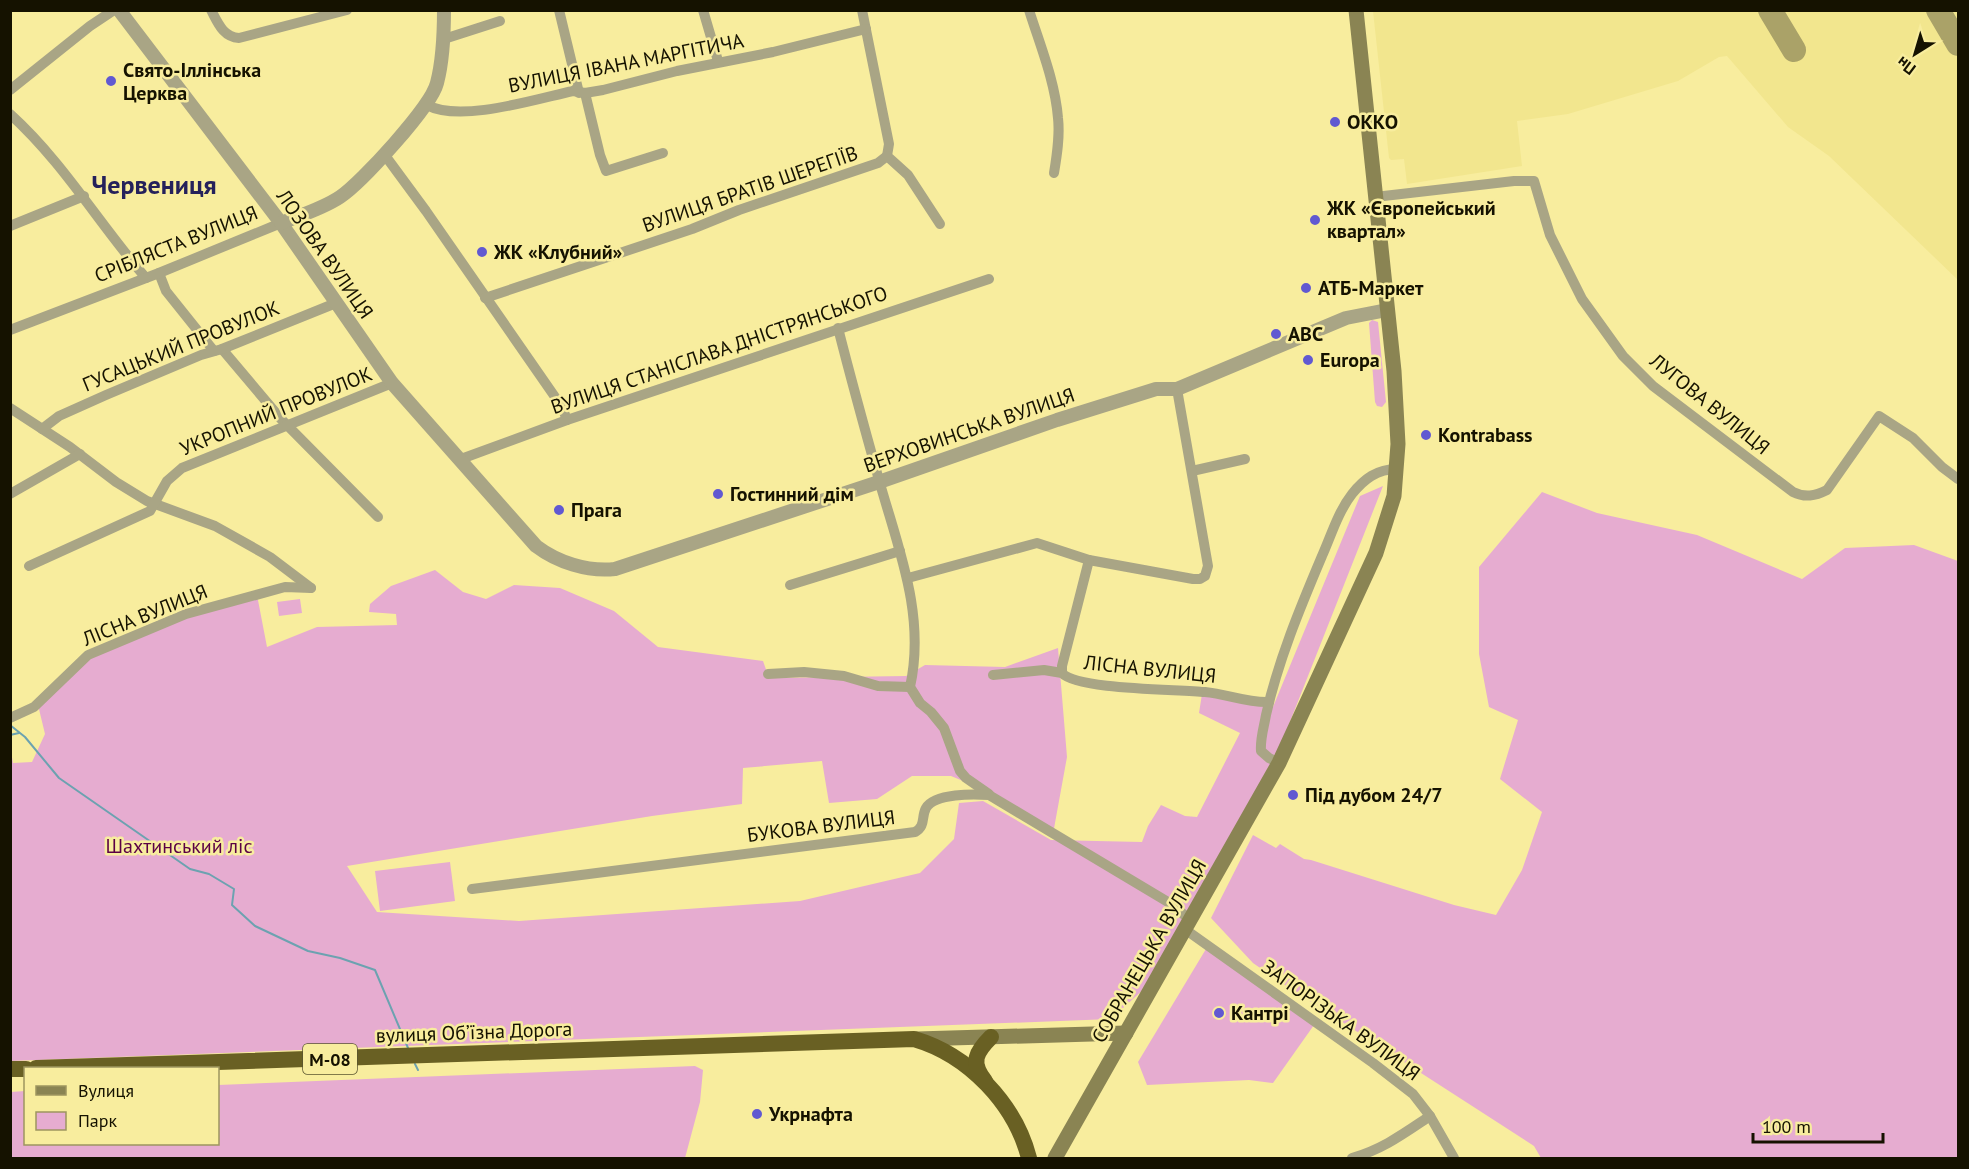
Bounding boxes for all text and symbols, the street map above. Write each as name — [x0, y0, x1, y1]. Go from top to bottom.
north arrow — [1885, 24, 1945, 84]
street label: ВУЛИЦЯ ІВАНА МАРГІТИЧА — [506, 27, 746, 99]
text: Пн — [1892, 52, 1920, 80]
place label: Свято-Іллінська Церква — [123, 57, 261, 106]
marker: Свято-Іллінська Церква — [104, 74, 118, 88]
place label: ОККО — [1347, 109, 1398, 135]
marker: ОККО — [1328, 115, 1342, 129]
street label: ВУЛИЦЯ БРАТІВ ШЕРЕГІЇВ — [639, 140, 861, 238]
district label: Червениця — [91, 168, 217, 201]
street label: ЛОЗОВА ВУЛИЦЯ — [270, 184, 379, 324]
place label: ЖК «Європейський квартал» — [1326, 195, 1496, 244]
street label: СРІБЛЯСТА ВУЛИЦЯ — [91, 199, 261, 289]
marker: ЖК «Європейський квартал» — [1308, 213, 1322, 227]
place label: ЖК «Клубний» — [493, 239, 623, 265]
marker: ЖК «Клубний» — [475, 245, 489, 259]
place label: АТБ-Маркет — [1318, 275, 1424, 301]
street label: ВУЛИЦЯ СТАНІСЛАВА ДНІСТРЯНСЬКОГО — [547, 280, 891, 420]
marker: АТБ-Маркет — [1299, 281, 1313, 295]
street label: ГУСАЦЬКИЙ ПРОВУЛОК — [79, 295, 283, 397]
place label: ABC — [1288, 321, 1323, 347]
marker: ABC — [1269, 327, 1283, 341]
place label: Europa — [1320, 347, 1380, 373]
street label: ЛУГОВА ВУЛИЦЯ — [1644, 347, 1775, 460]
marker: Europa — [1301, 353, 1315, 367]
street label: УКРОПНИЙ ПРОВУЛОК — [176, 361, 376, 461]
street label: ВЕРХОВИНСЬКА ВУЛИЦЯ — [860, 382, 1078, 478]
place label: Kontrabass — [1438, 422, 1533, 448]
marker: Kontrabass — [1419, 428, 1433, 442]
place label: Гостинний дім — [730, 481, 854, 507]
marker: Гостинний дім — [711, 487, 725, 501]
place label: Прага — [571, 497, 622, 523]
marker: Прага — [552, 503, 566, 517]
street label: ЛІСНА ВУЛИЦЯ — [78, 578, 211, 652]
street label: ЛІСНА ВУЛИЦЯ — [1082, 649, 1217, 689]
place label: Під дубом 24/7 — [1305, 782, 1443, 808]
marker: Під дубом 24/7 — [1286, 788, 1300, 802]
street label: БУКОВА ВУЛИЦЯ — [746, 804, 896, 848]
park label: Шахтинський ліс — [106, 833, 252, 859]
street label: СОБРАНЕЦЬКА ВУЛИЦЯ — [1086, 854, 1212, 1048]
street label: ЗАПОРІЗЬКА ВУЛИЦЯ — [1256, 954, 1426, 1086]
place label: Кантрі — [1231, 1000, 1289, 1026]
marker: Кантрі — [1212, 1006, 1226, 1020]
street label: вулиця Обʼїзна Дорога — [375, 1016, 573, 1048]
road number: М-08 — [303, 1044, 357, 1074]
legend — [24, 1067, 219, 1145]
text: Вулиця — [78, 1079, 134, 1102]
place label: Укрнафта — [768, 1101, 853, 1127]
scale bar — [1753, 1106, 1884, 1144]
marker: Укрнафта — [750, 1107, 764, 1121]
text: Парк — [78, 1109, 118, 1132]
text: 100 m — [1762, 1115, 1811, 1138]

